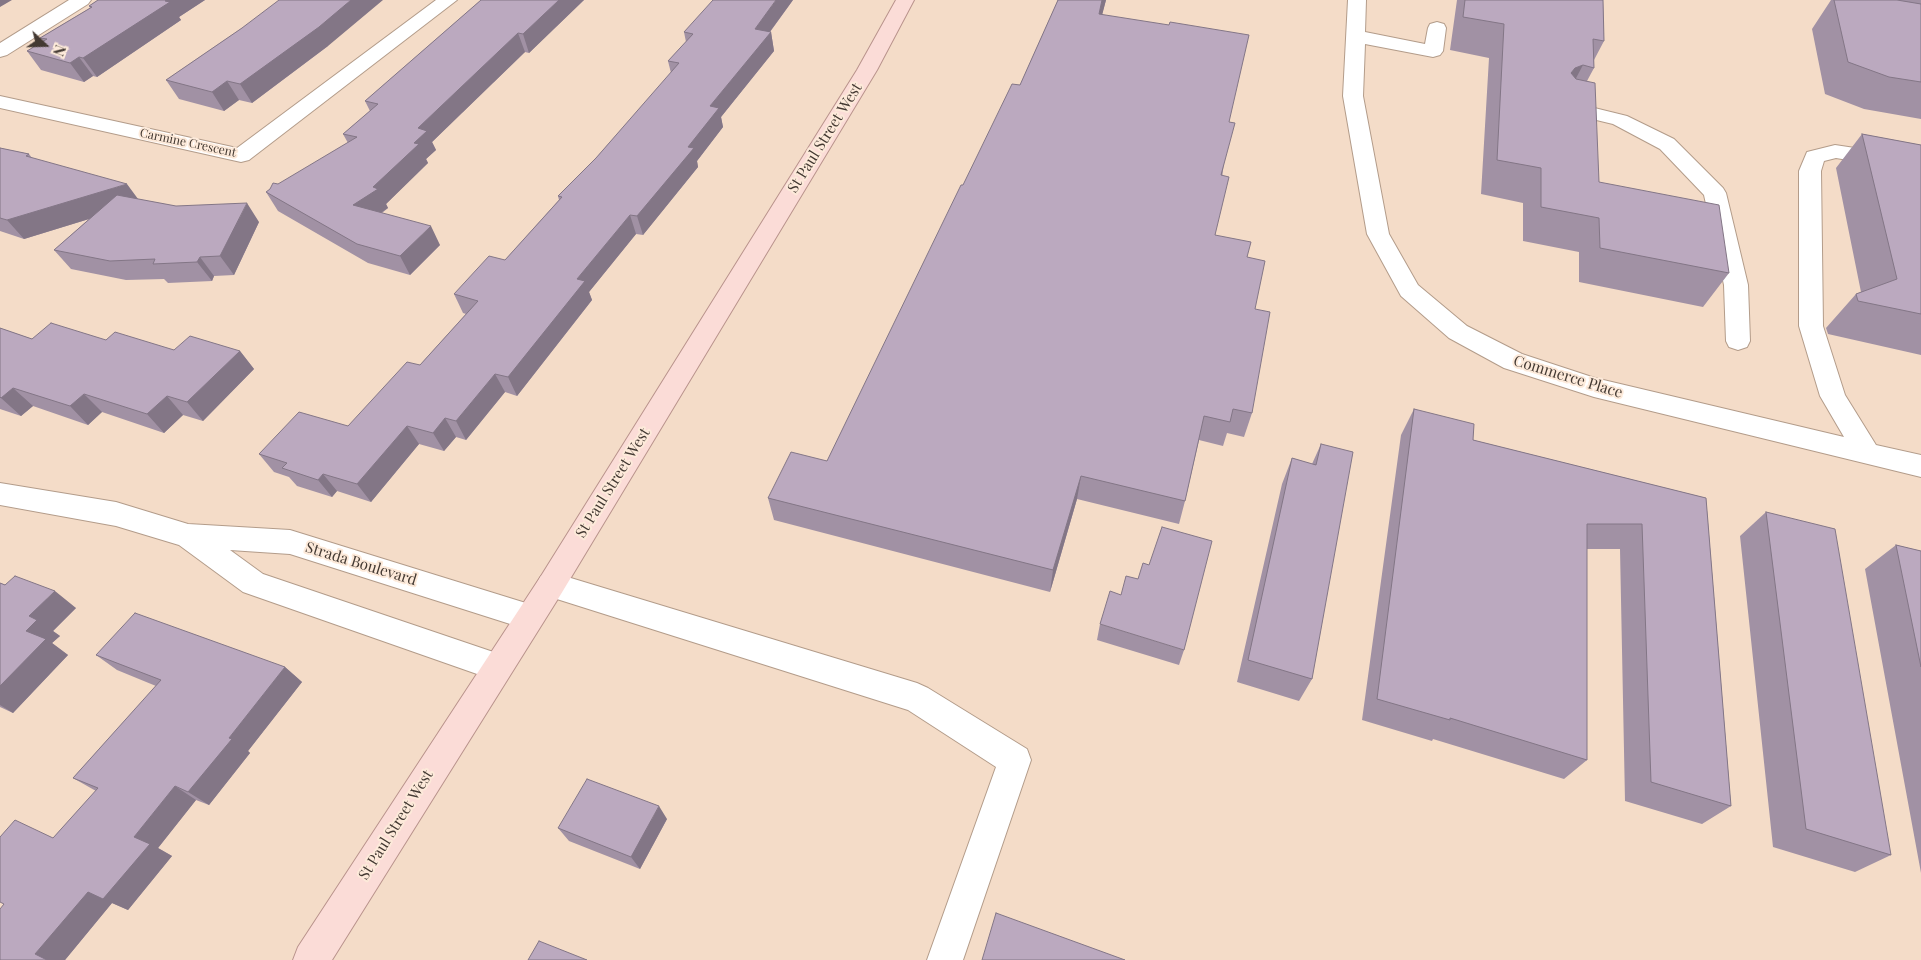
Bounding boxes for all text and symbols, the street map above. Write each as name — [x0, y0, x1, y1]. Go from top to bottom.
north arrow — [20, 20, 70, 70]
text: N — [49, 42, 70, 59]
street label: St Paul Street West — [784, 80, 866, 196]
street label: Carmine Crescent — [139, 126, 237, 160]
street label: Commerce Place — [1511, 352, 1625, 402]
street label: St Paul Street West — [572, 425, 654, 541]
street label: Strada Boulevard — [303, 539, 419, 589]
street label: St Paul Street West — [355, 767, 437, 883]

